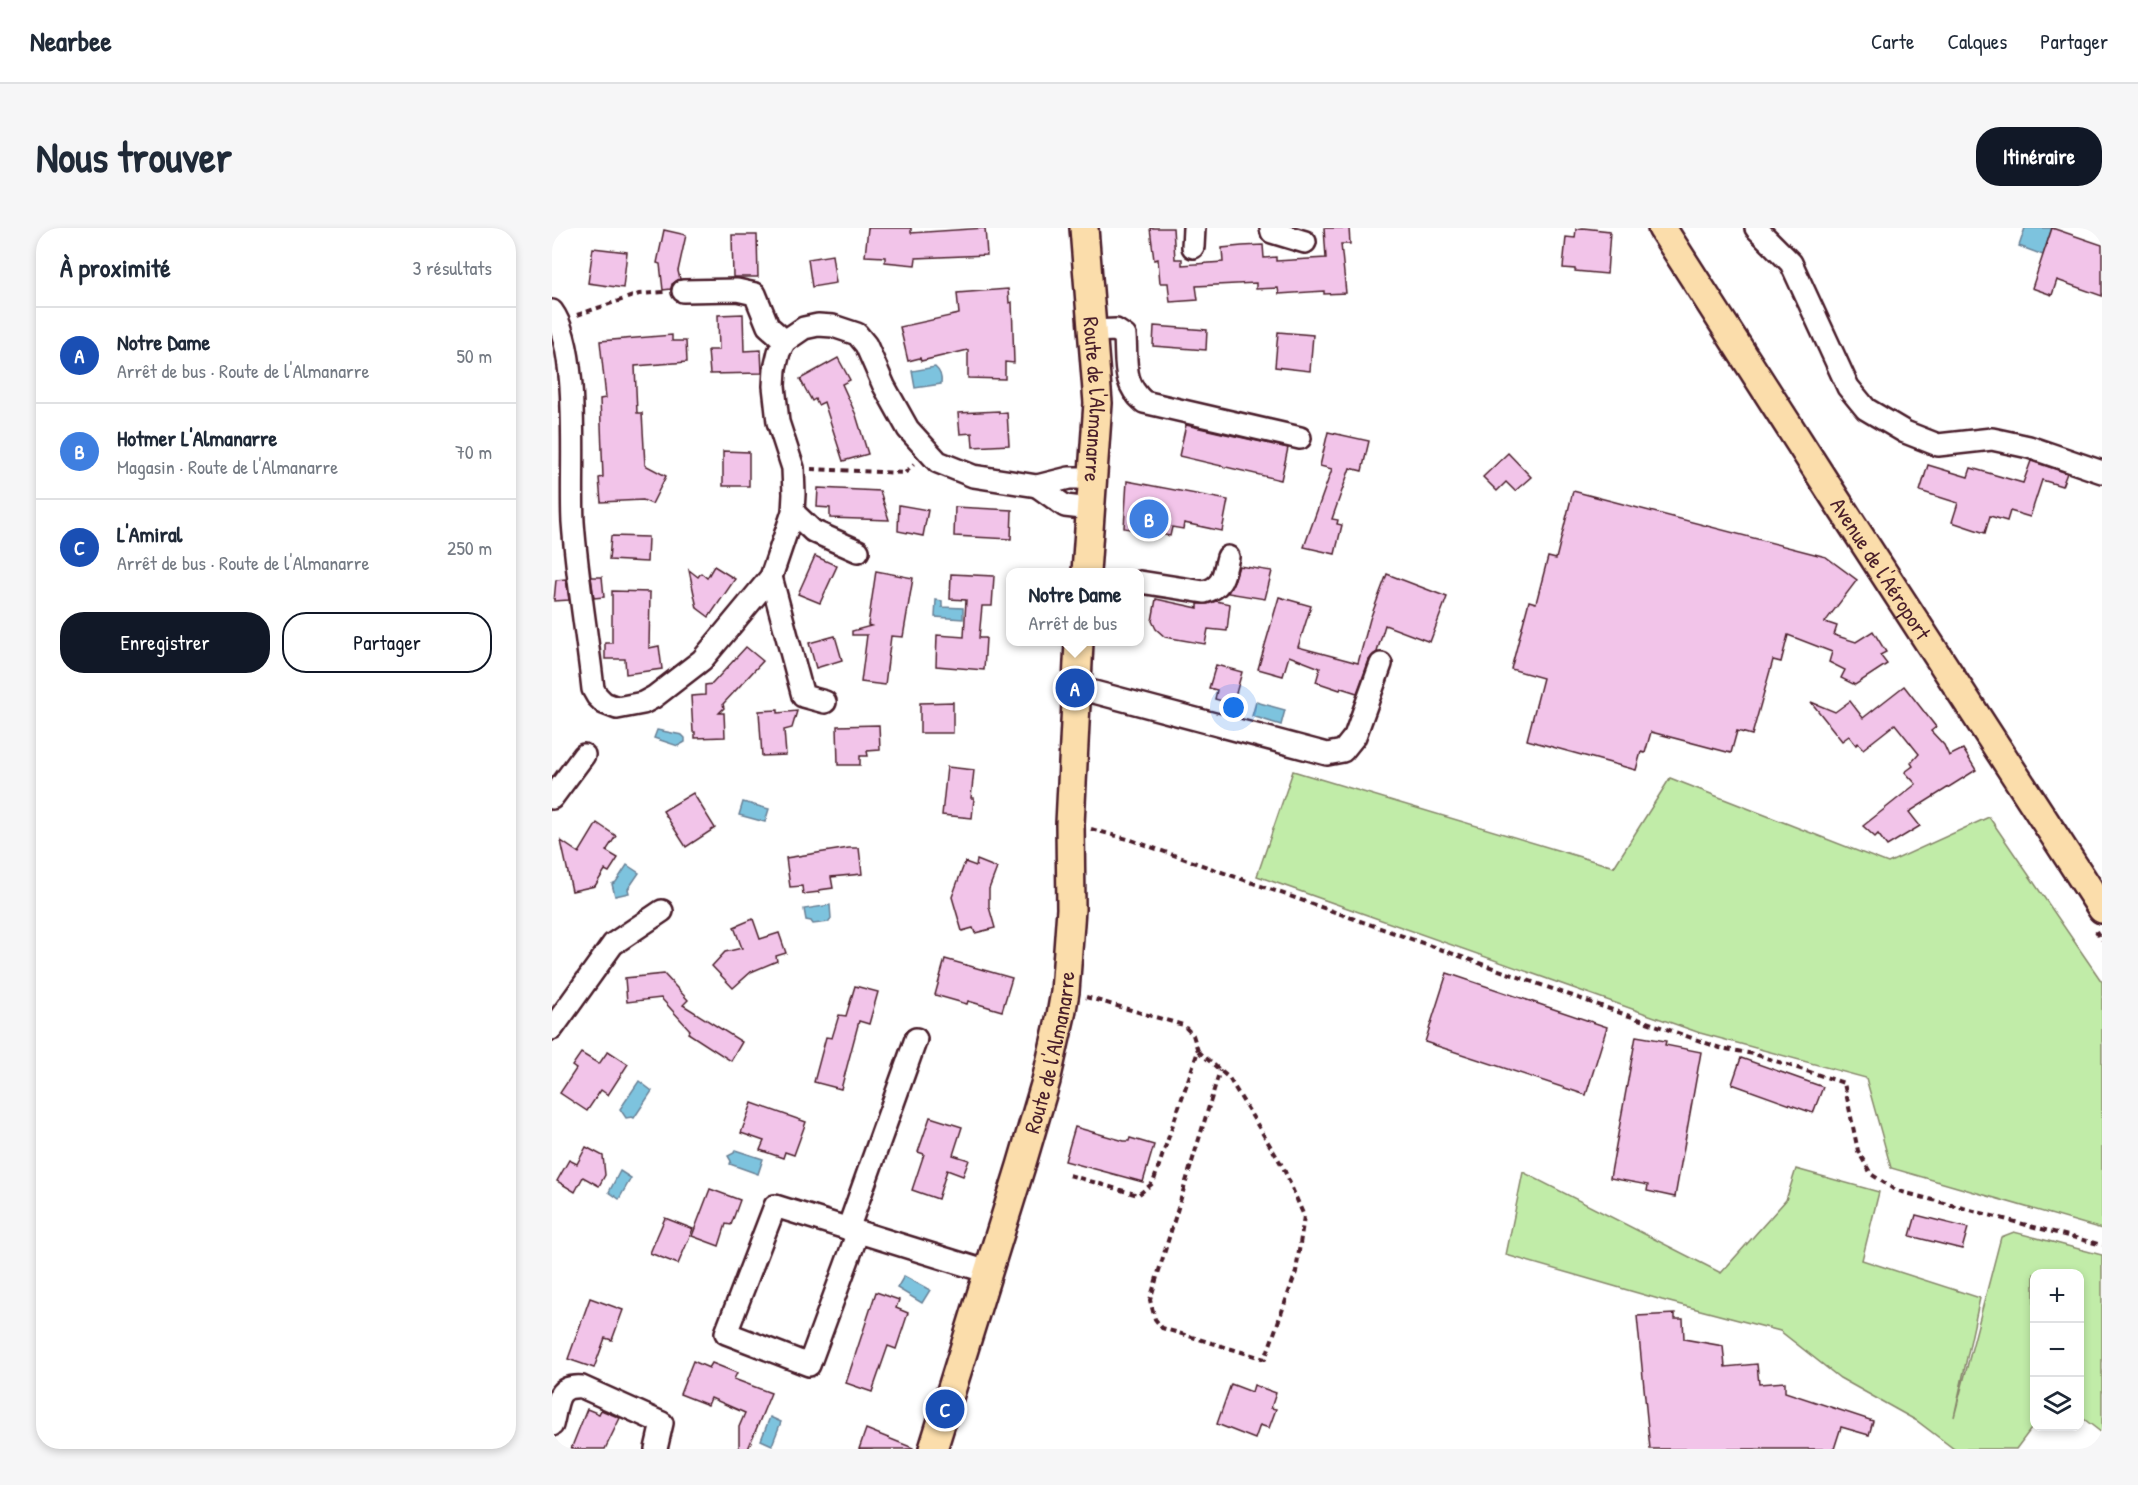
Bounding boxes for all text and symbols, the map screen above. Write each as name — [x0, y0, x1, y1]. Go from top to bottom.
text: Nearbee — [30, 22, 112, 60]
text: Carte — [1871, 27, 1914, 56]
text: Calques — [1947, 27, 2007, 56]
text: Partager — [2040, 27, 2108, 56]
button: Itinéraire — [1976, 127, 2102, 186]
text: Nous trouver — [36, 128, 232, 185]
text: À proximité — [60, 250, 171, 285]
text: 3 résultats — [412, 254, 492, 281]
street label: Route de l'Almanarre — [1076, 316, 1113, 483]
text: Notre Dame — [117, 327, 210, 357]
text: A — [75, 342, 84, 369]
text: 50 m — [456, 342, 492, 369]
text: Arrêt de bus · Route de l'Almanarre — [117, 357, 369, 384]
text: Hotmer L'Almanarre — [117, 423, 277, 453]
text: B — [74, 438, 85, 465]
text: 70 m — [455, 438, 492, 465]
text: Magasin · Route de l'Almanarre — [117, 453, 338, 480]
street label: Avenue de l'Aéroport — [1824, 492, 1938, 646]
pin: B — [1130, 496, 1168, 542]
text: L'Amiral — [117, 519, 182, 549]
text: C — [74, 534, 85, 561]
text: 250 m — [447, 534, 492, 561]
text: Arrêt de bus · Route de l'Almanarre — [117, 549, 369, 576]
popup — [1006, 568, 1144, 646]
text: Notre Dame — [1028, 579, 1122, 609]
text: Arrêt de bus — [1028, 609, 1117, 636]
button: Enregistrer — [60, 612, 270, 673]
button: Partager — [282, 612, 492, 673]
pin: A — [1056, 666, 1094, 710]
your location — [1219, 693, 1248, 722]
street label: Route de l'Almanarre — [1016, 970, 1081, 1137]
map controls — [2030, 1269, 2084, 1431]
button: + — [2030, 1269, 2084, 1323]
button: − — [2030, 1323, 2084, 1377]
button: layers — [2030, 1377, 2084, 1431]
pin: C — [926, 1386, 964, 1432]

